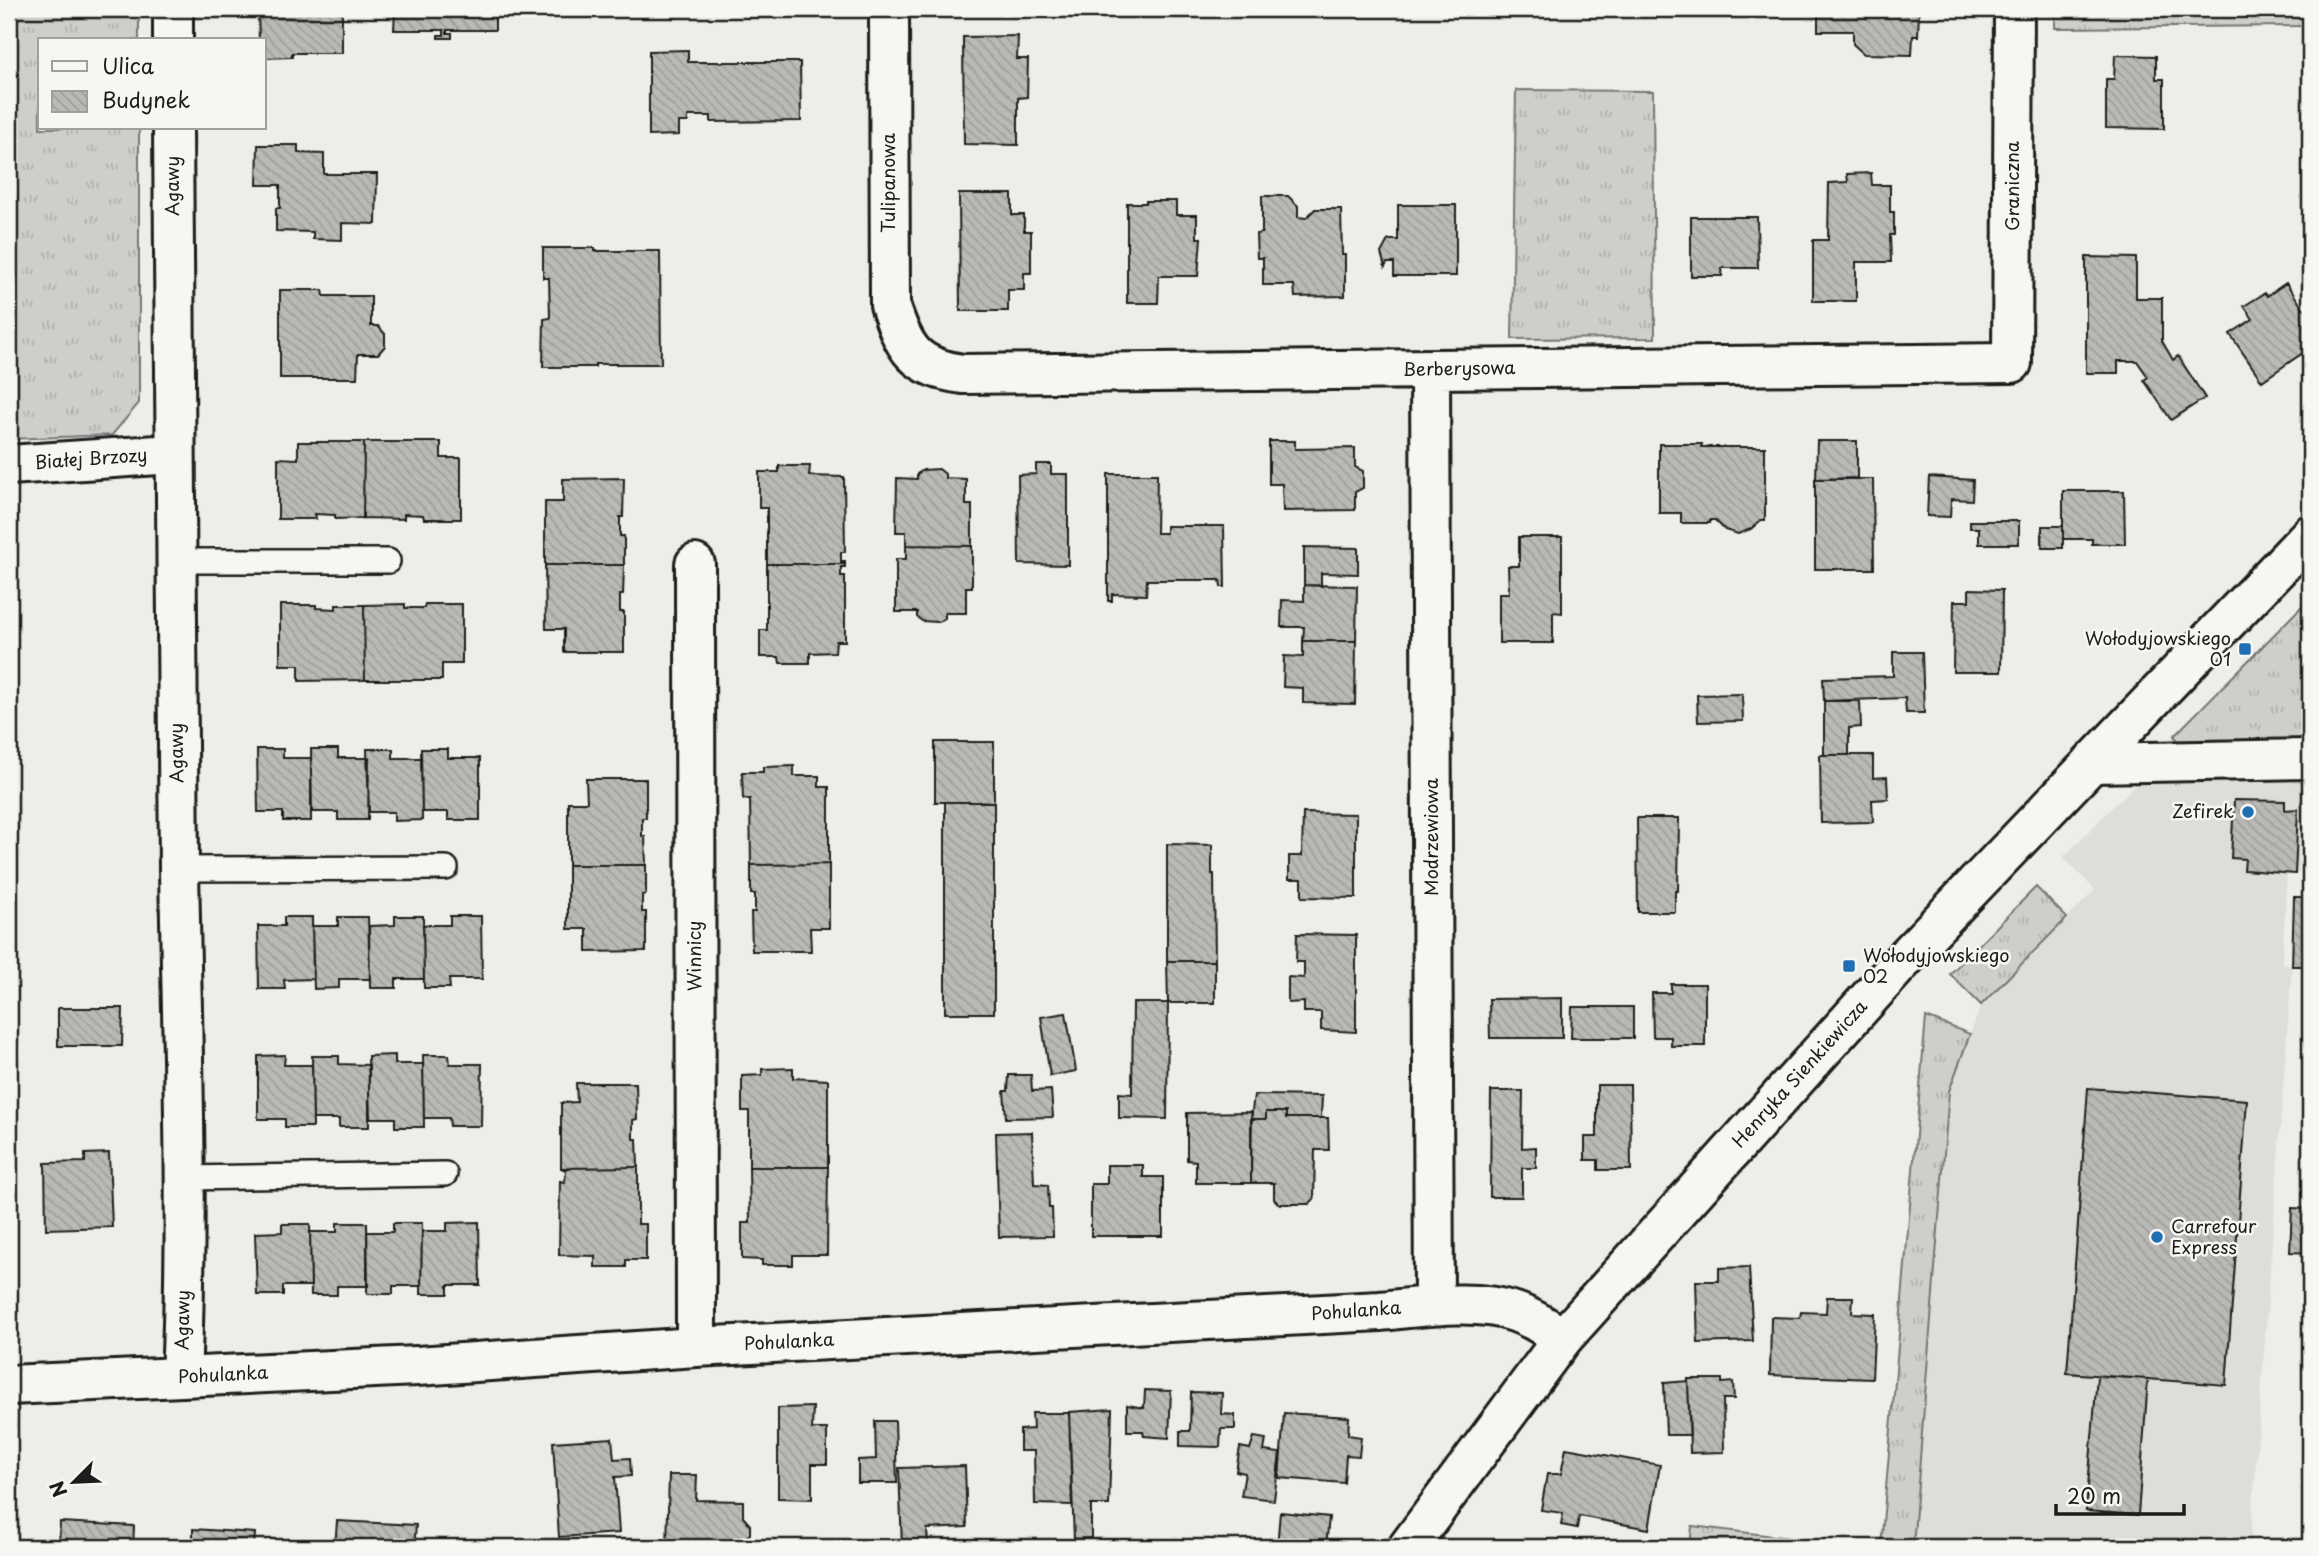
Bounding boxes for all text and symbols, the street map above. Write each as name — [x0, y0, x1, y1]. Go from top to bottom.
legend — [38, 38, 266, 130]
text: Ulica — [102, 49, 155, 81]
text: Budynek — [102, 83, 191, 115]
street label: Tulipanowa — [874, 132, 901, 233]
street label: Graniczna — [1998, 140, 2025, 231]
street label: Agawy — [158, 156, 185, 216]
street label: Berberysowa — [1402, 353, 1516, 382]
street label: Białej Brzozy — [34, 440, 148, 475]
place label: Wołodyjowskiego 01 — [2085, 624, 2231, 672]
marker: Wołodyjowskiego 01 — [2237, 641, 2253, 657]
street label: Agawy — [161, 723, 190, 783]
street label: Modrzewiowa — [1417, 777, 1444, 896]
place label: Zefirek — [2172, 797, 2234, 824]
marker: Zefirek — [2240, 804, 2256, 820]
street label: Winnicy — [680, 921, 707, 991]
place label: Wołodyjowskiego 02 — [1863, 941, 2009, 989]
marker: Wołodyjowskiego 02 — [1841, 958, 1857, 974]
street label: Henryka Sienkiewicza — [1725, 992, 1873, 1153]
place label: Carrefour Express — [2171, 1212, 2257, 1260]
marker: Carrefour Express — [2149, 1229, 2165, 1245]
street label: Agawy — [167, 1290, 196, 1350]
street label: Pohulanka — [1310, 1293, 1403, 1326]
street label: Pohulanka — [743, 1325, 835, 1356]
street label: Pohulanka — [177, 1358, 269, 1389]
north arrow — [38, 1448, 108, 1518]
scale bar — [2056, 1472, 2184, 1516]
text: N — [42, 1477, 73, 1502]
text: 20 m — [2067, 1479, 2121, 1511]

